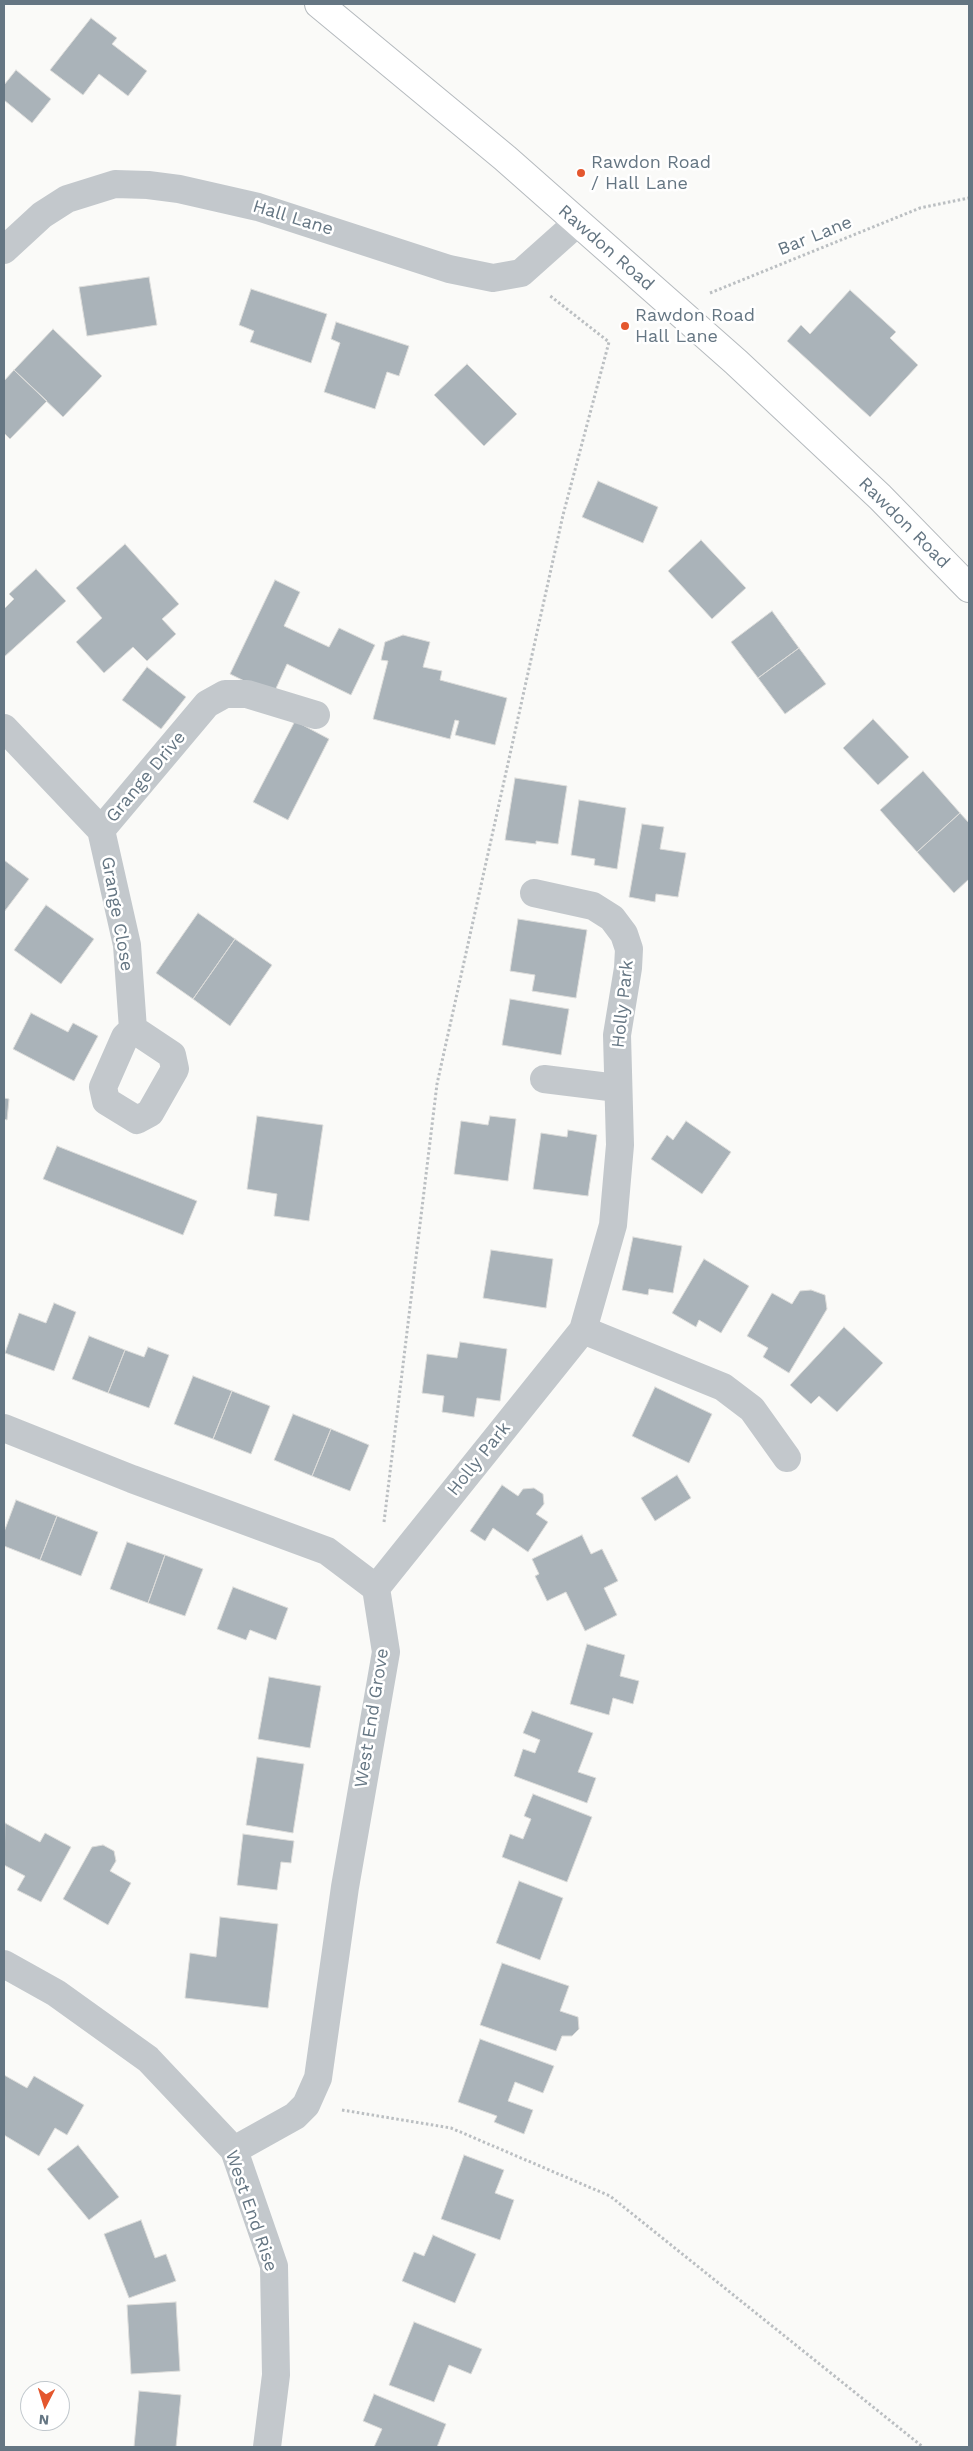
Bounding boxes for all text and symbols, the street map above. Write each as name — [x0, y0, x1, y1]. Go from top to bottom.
place label: Rawdon Road / Hall Lane — [591, 152, 711, 194]
marker: Rawdon Road / Hall Lane — [575, 167, 587, 179]
street label: Hall Lane — [250, 196, 336, 240]
street label: Rawdon Road — [554, 200, 658, 296]
street label: Bar Lane — [775, 211, 855, 261]
place label: Rawdon Road Hall Lane — [635, 305, 755, 348]
marker: Rawdon Road Hall Lane — [619, 320, 631, 332]
street label: Rawdon Road — [854, 473, 954, 573]
street label: Grange Drive — [102, 727, 190, 827]
street label: Grange Close — [96, 855, 138, 973]
street label: Holly Park — [608, 959, 638, 1049]
street label: Holly Park — [443, 1418, 515, 1500]
street label: West End Grove — [350, 1647, 394, 1789]
street label: West End Rise — [220, 2148, 282, 2274]
north arrow — [20, 2381, 70, 2431]
text: N — [38, 2412, 50, 2428]

